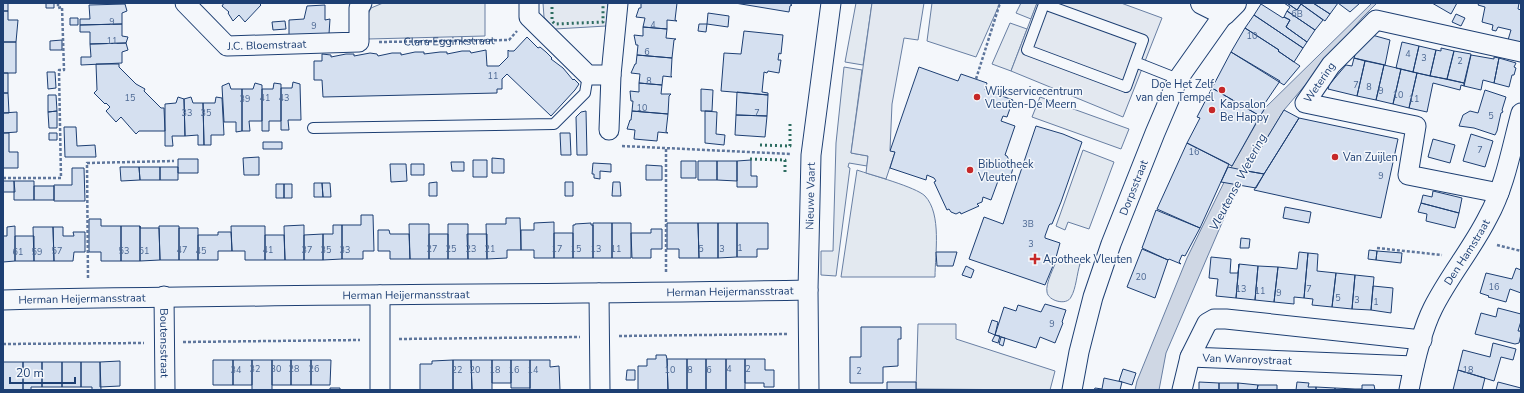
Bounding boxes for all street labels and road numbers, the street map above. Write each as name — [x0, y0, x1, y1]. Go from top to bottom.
street label: Clara Egginkstraat — [403, 33, 495, 50]
street label: J.C. Bloemstraat — [226, 37, 307, 54]
street label: Wetering — [1300, 59, 1339, 106]
street label: Dorpsstraat — [1116, 158, 1152, 218]
street label: Nieuwe Vaart — [802, 162, 819, 230]
street label: Den Hamstraat — [1441, 217, 1494, 288]
street label: Herman Heijermansstraat — [666, 283, 794, 300]
street label: Herman Heijermansstraat — [342, 287, 470, 303]
street label: Herman Heijermansstraat — [18, 290, 146, 308]
street label: Boutensstraat — [156, 308, 172, 378]
street label: Van Wanroystraat — [1201, 350, 1292, 369]

